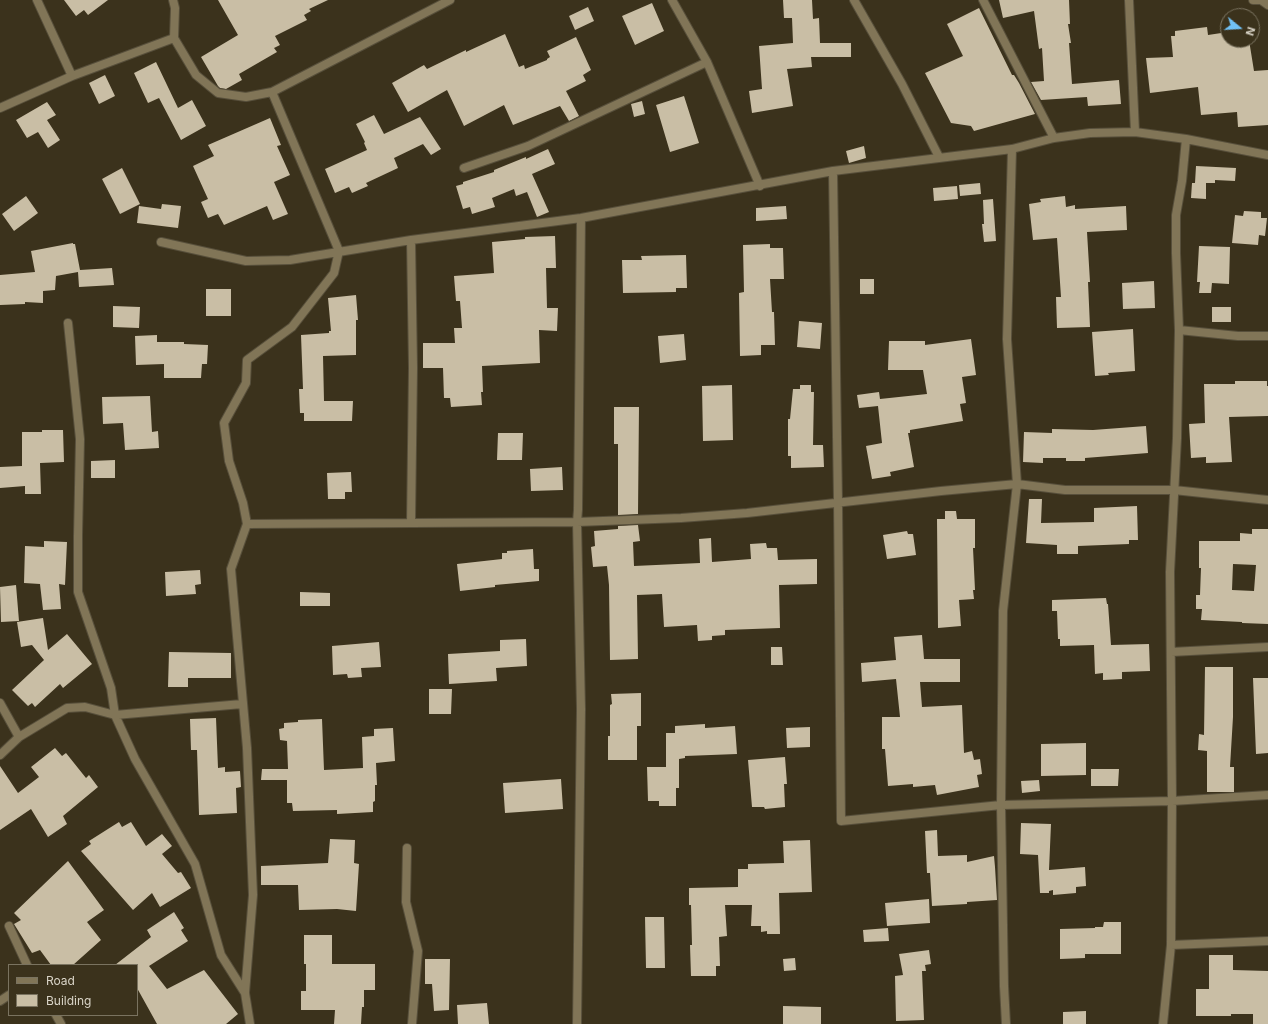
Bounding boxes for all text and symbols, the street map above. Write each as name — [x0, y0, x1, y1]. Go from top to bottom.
north arrow — [1220, 8, 1260, 48]
text: N — [1243, 25, 1258, 38]
legend — [8, 964, 138, 1016]
text: Road — [46, 973, 75, 988]
text: Building — [46, 993, 91, 1008]

